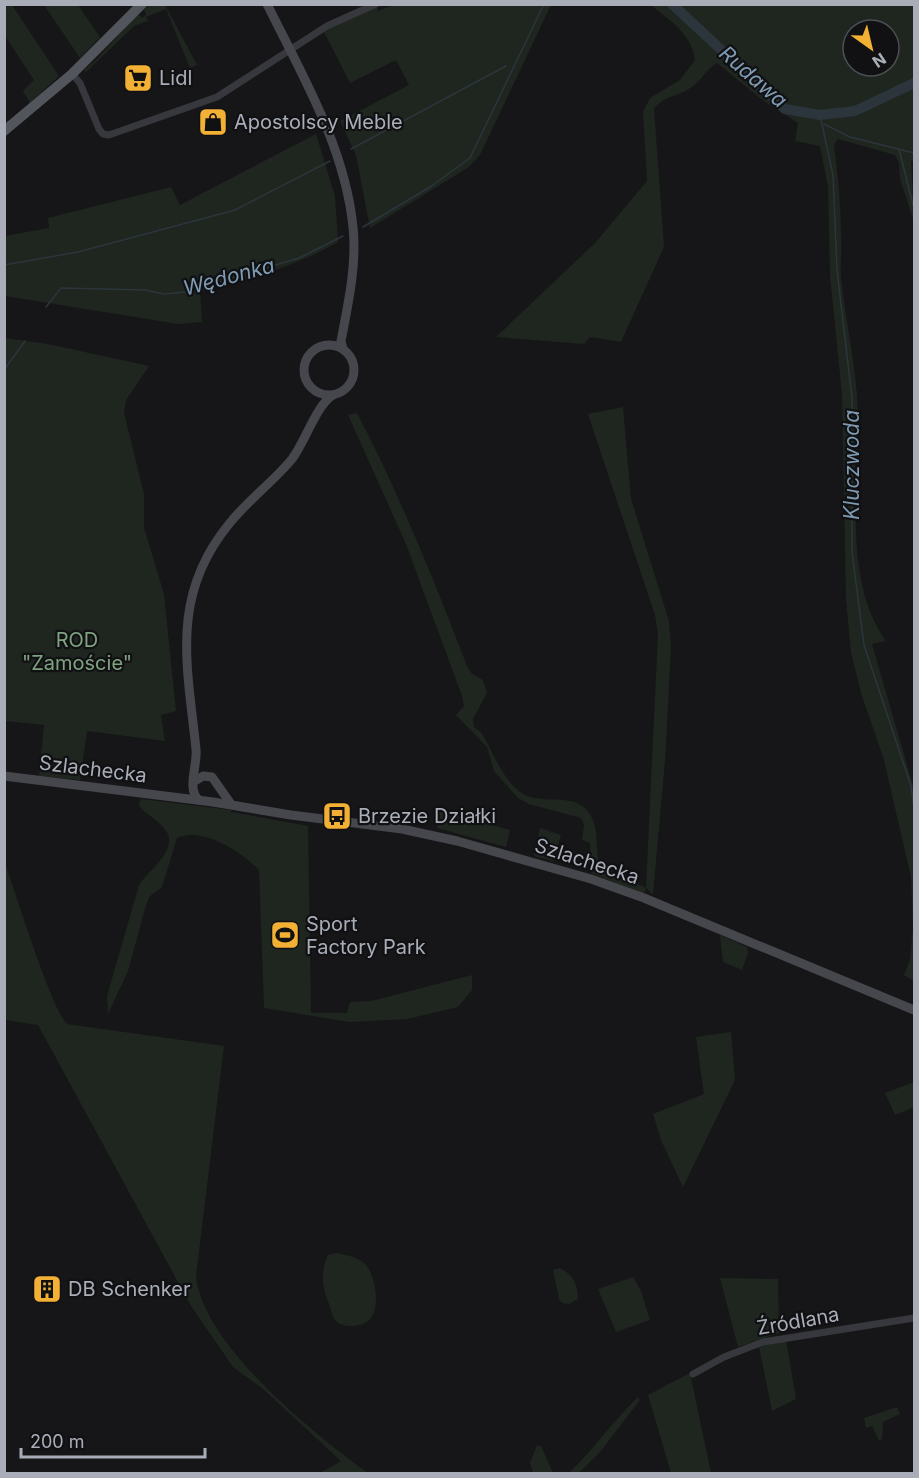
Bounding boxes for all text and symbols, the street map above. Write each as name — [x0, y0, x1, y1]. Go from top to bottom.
north arrow — [841, 18, 901, 78]
water label: Rudawa — [714, 40, 792, 113]
text: N — [869, 49, 890, 72]
supermarket icon: Lidl — [122, 62, 154, 94]
place label: Lidl — [159, 66, 192, 90]
shop icon: Apostolscy Meble — [197, 106, 229, 138]
place label: Apostolscy Meble — [234, 110, 403, 134]
water label: Wędonka — [180, 252, 277, 301]
water label: Kluczwoda — [839, 410, 864, 520]
park label: ROD "Zamoście" — [22, 628, 132, 675]
street label: Szlachecka — [38, 750, 148, 788]
bus stop icon: Brzezie Działki — [321, 800, 353, 832]
place label: Brzezie Działki — [358, 804, 496, 828]
street label: Szlachecka — [532, 833, 642, 889]
place label: Sport Factory Park — [306, 912, 426, 959]
sports icon: Sport Factory Park — [269, 919, 301, 951]
building icon: DB Schenker — [31, 1273, 63, 1305]
place label: DB Schenker — [68, 1277, 191, 1301]
street label: Źródlana — [755, 1301, 841, 1340]
scale bar — [21, 1421, 206, 1459]
text: 200 m — [30, 1431, 85, 1452]

